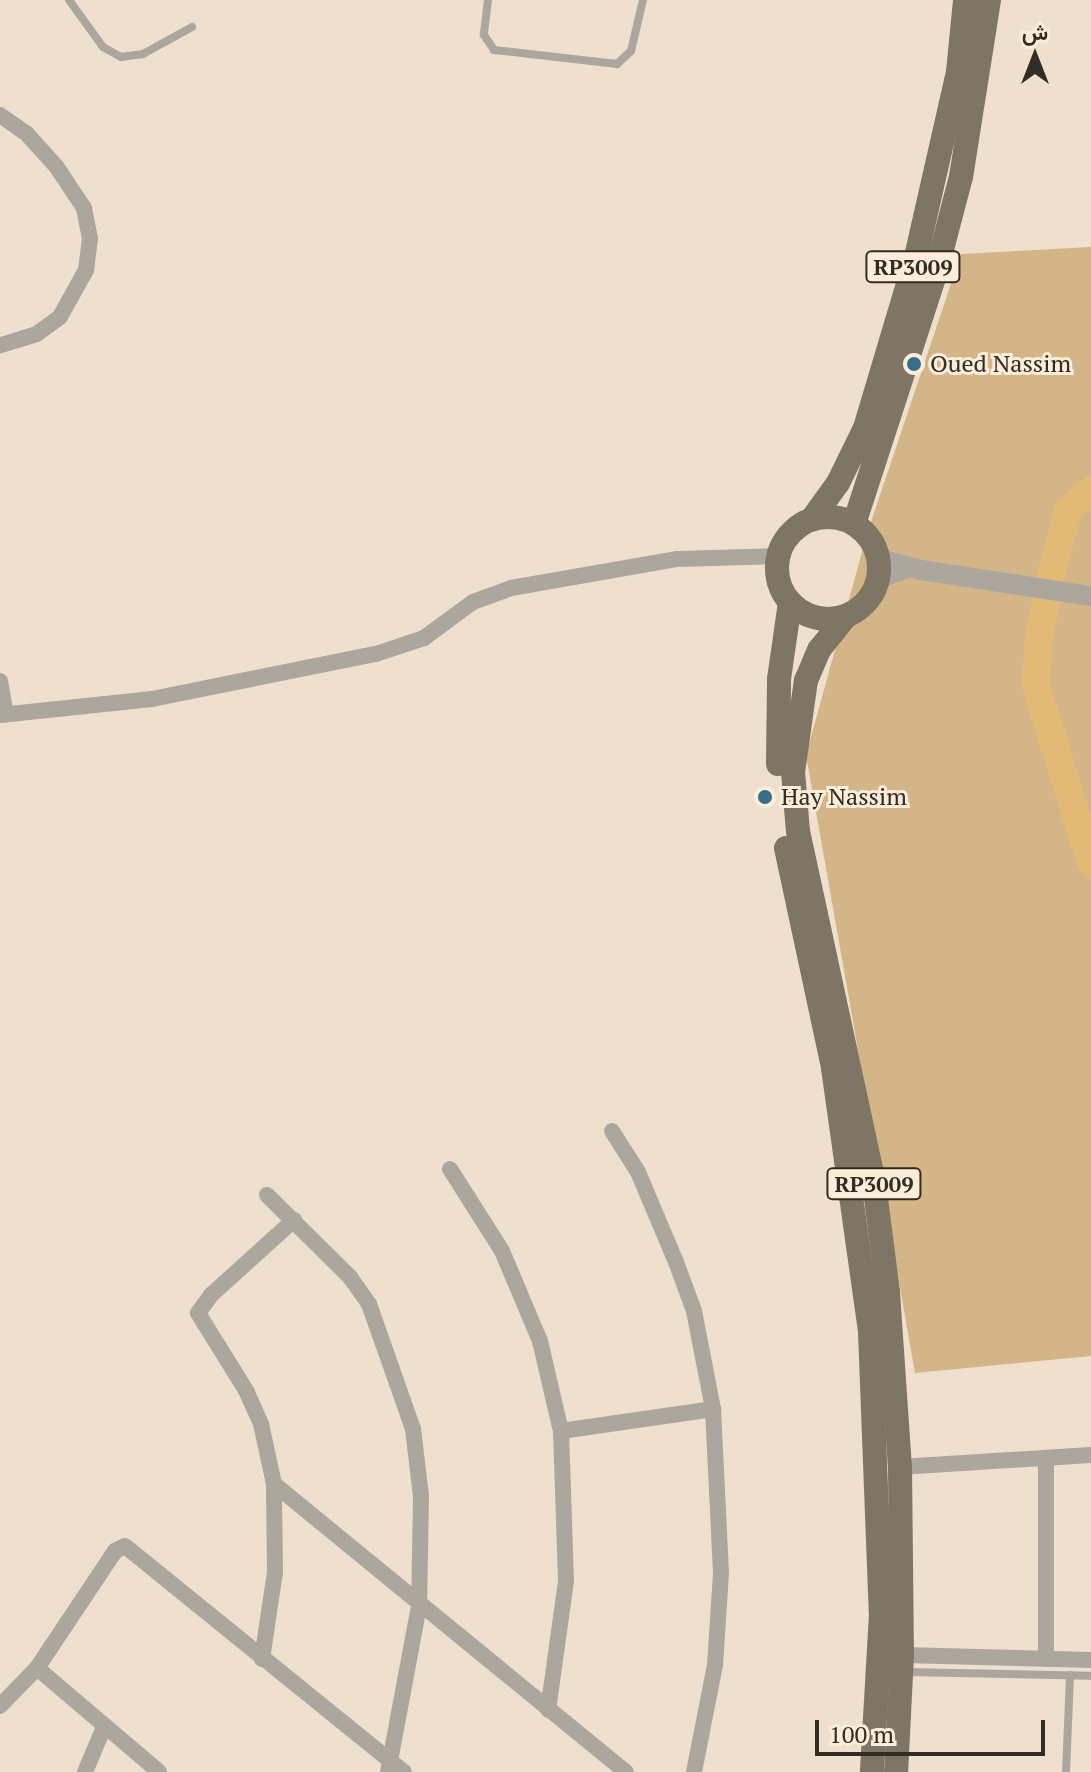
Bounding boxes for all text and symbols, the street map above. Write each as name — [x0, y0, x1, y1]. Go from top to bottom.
north arrow — [995, 16, 1075, 96]
text: ش — [1022, 17, 1048, 46]
road number: RP3009 — [865, 249, 961, 285]
place label: Oued Nassim — [930, 350, 1071, 378]
marker: Oued Nassim — [905, 355, 923, 373]
place label: Hay Nassim — [781, 783, 907, 811]
marker: Hay Nassim — [756, 788, 774, 806]
road number: RP3009 — [826, 1166, 922, 1202]
scale bar — [819, 1704, 1049, 1754]
text: 100 m — [829, 1718, 894, 1750]

